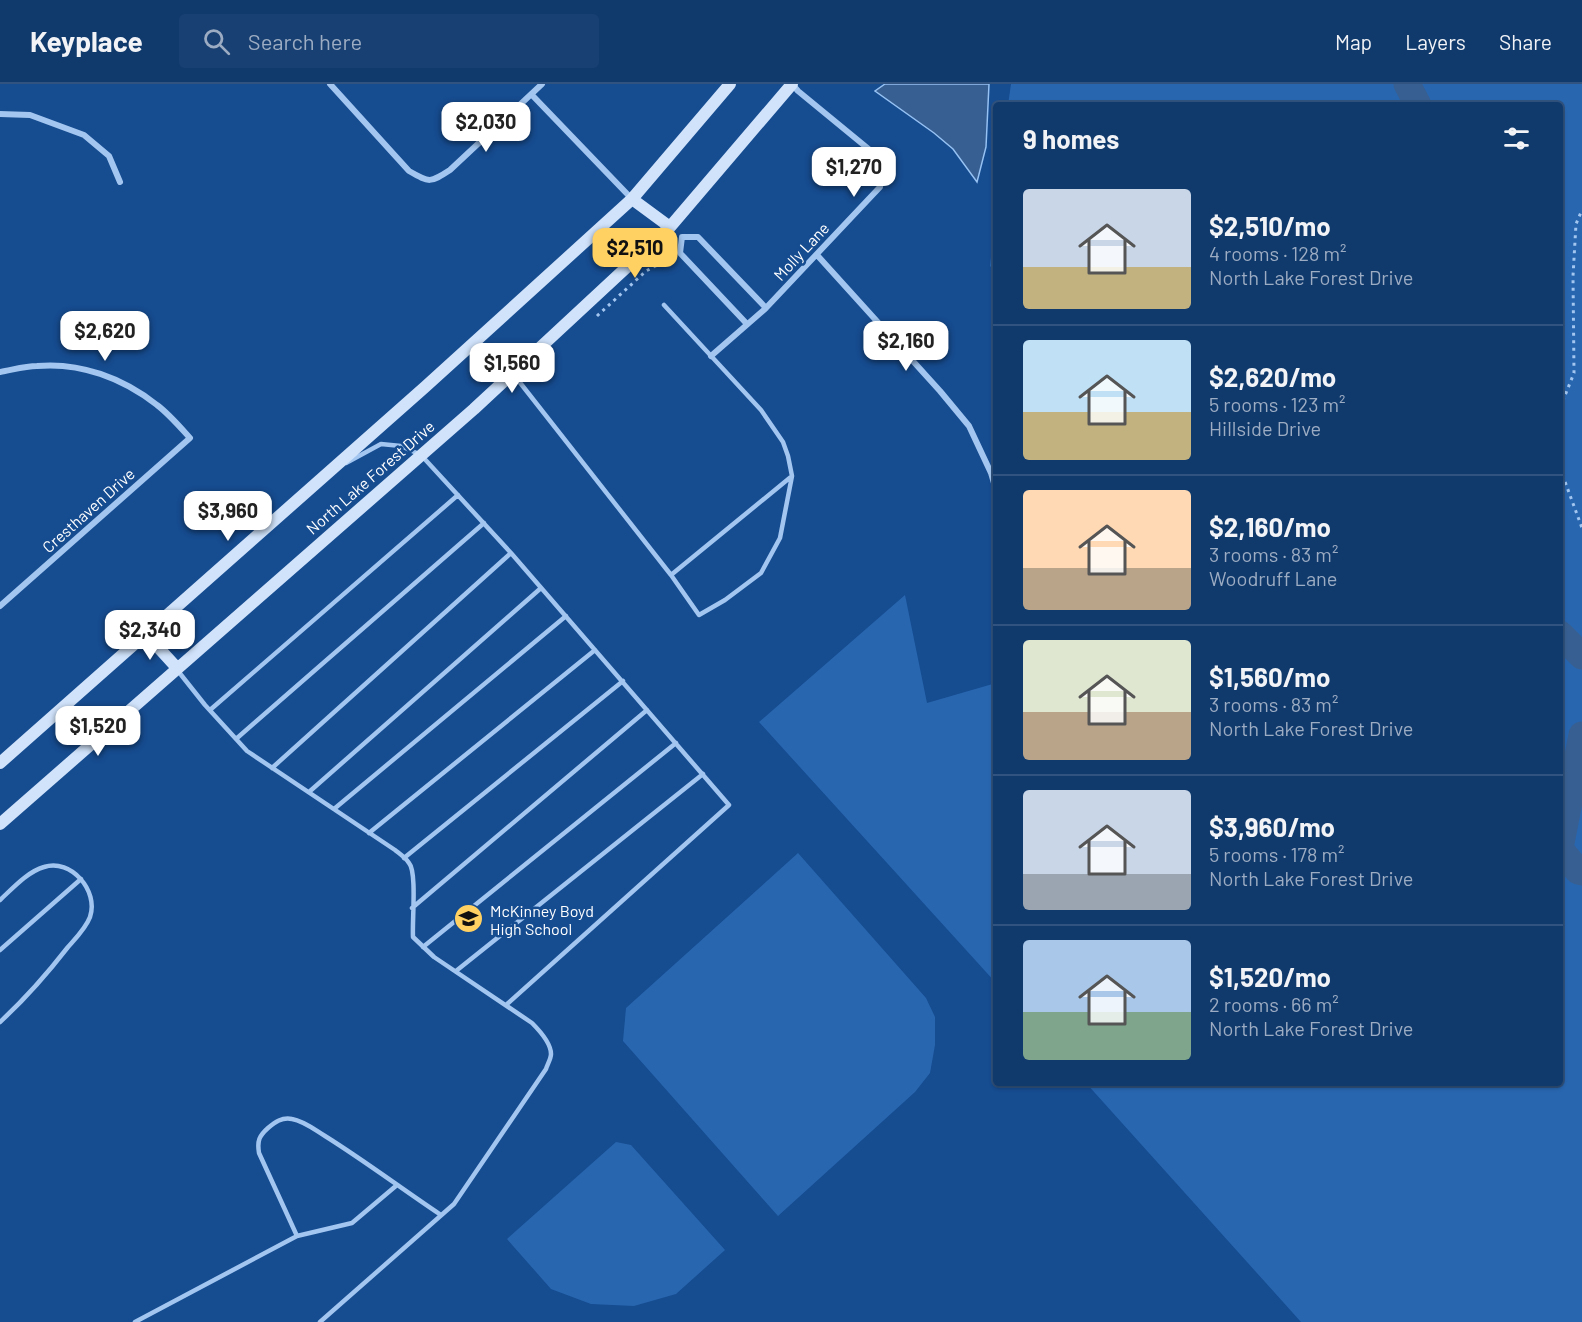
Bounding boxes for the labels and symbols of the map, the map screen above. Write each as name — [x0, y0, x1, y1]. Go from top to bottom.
pin: $2,030 — [437, 102, 535, 153]
pin: $1,270 — [805, 147, 903, 198]
street label: Molly Lane — [769, 218, 833, 284]
pin: $2,510 — [586, 228, 684, 279]
pin: $2,620 — [56, 311, 154, 362]
pin: $2,160 — [857, 321, 955, 372]
pin: $1,560 — [463, 343, 561, 394]
street label: North Lake Forest Drive — [302, 416, 438, 538]
street label: Cresthaven Drive — [38, 464, 138, 556]
pin: $3,960 — [179, 491, 277, 542]
pin: $2,340 — [101, 610, 199, 661]
pin: $1,520 — [49, 706, 147, 757]
place label: McKinney Boyd High School — [490, 901, 594, 938]
school or university icon: McKinney Boyd High School — [453, 903, 485, 935]

